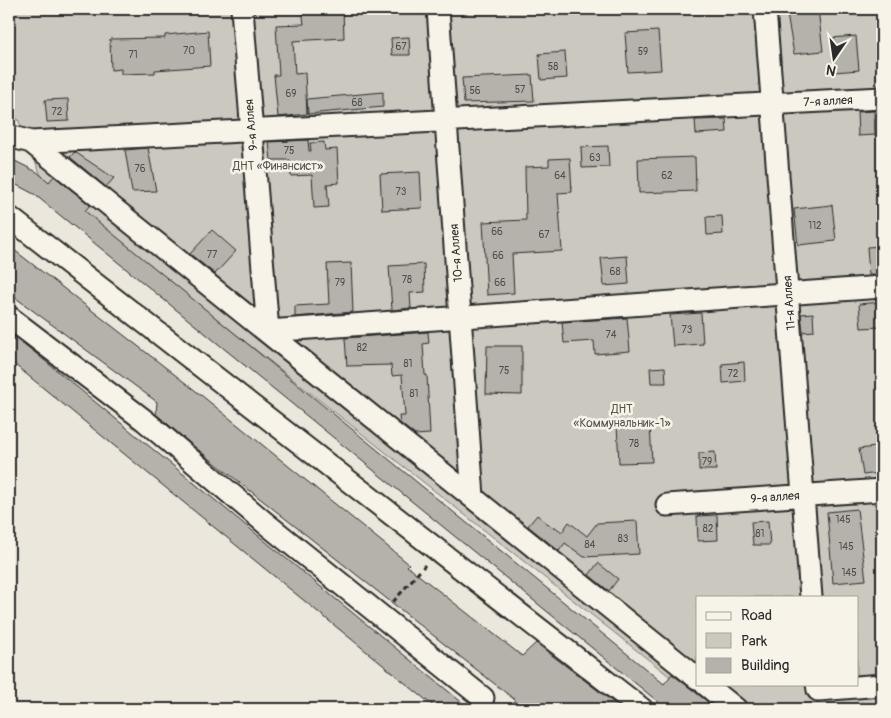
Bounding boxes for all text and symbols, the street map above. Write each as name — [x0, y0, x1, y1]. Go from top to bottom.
north arrow — [808, 32, 858, 82]
house number: 67 — [395, 41, 407, 53]
house number: 70 — [183, 45, 195, 57]
house number: 59 — [638, 46, 648, 58]
house number: 71 — [128, 49, 138, 61]
house number: 58 — [548, 61, 558, 73]
text: N — [825, 61, 838, 80]
house number: 57 — [515, 84, 526, 96]
house number: 56 — [469, 85, 481, 97]
house number: 69 — [286, 88, 296, 100]
street label: 7-я аллея — [803, 93, 853, 110]
house number: 68 — [352, 97, 362, 109]
street label: 9-я Аллея — [242, 98, 261, 151]
house number: 72 — [52, 106, 63, 118]
house number: 75 — [284, 145, 294, 157]
house number: 63 — [589, 152, 601, 164]
park label: ДНТ «Финансист» — [232, 159, 323, 174]
house number: 76 — [134, 163, 146, 175]
house number: 64 — [554, 170, 566, 182]
house number: 62 — [661, 170, 673, 182]
house number: 73 — [396, 186, 407, 198]
house number: 112 — [808, 220, 822, 232]
street label: 10-я Аллея — [447, 223, 466, 283]
house number: 66 — [491, 226, 503, 238]
house number: 67 — [538, 229, 550, 241]
house number: 77 — [207, 249, 218, 261]
house number: 66 — [492, 250, 504, 262]
house number: 68 — [610, 266, 620, 278]
house number: 78 — [402, 274, 412, 286]
street label: 11-я Аллея — [780, 275, 799, 331]
house number: 79 — [335, 277, 345, 289]
house number: 66 — [494, 277, 506, 289]
house number: 73 — [682, 324, 693, 336]
house number: 74 — [605, 329, 617, 341]
house number: 82 — [357, 342, 368, 354]
house number: 81 — [404, 358, 413, 370]
house number: 75 — [499, 365, 509, 377]
house number: 72 — [728, 368, 739, 380]
house number: 81 — [410, 388, 419, 400]
park label: ДНТ «Коммунальник-1» — [573, 402, 671, 431]
house number: 78 — [629, 438, 639, 450]
house number: 79 — [702, 456, 712, 468]
street label: 9-я аллея — [750, 488, 801, 507]
house number: 145 — [835, 514, 851, 526]
house number: 82 — [703, 523, 714, 535]
house number: 81 — [756, 528, 765, 540]
house number: 83 — [618, 533, 629, 545]
house number: 84 — [585, 539, 596, 551]
house number: 145 — [838, 541, 854, 553]
house number: 145 — [841, 567, 857, 579]
legend — [696, 596, 858, 686]
text: Road — [741, 606, 772, 625]
text: Park — [741, 632, 768, 651]
text: Building — [741, 656, 789, 675]

